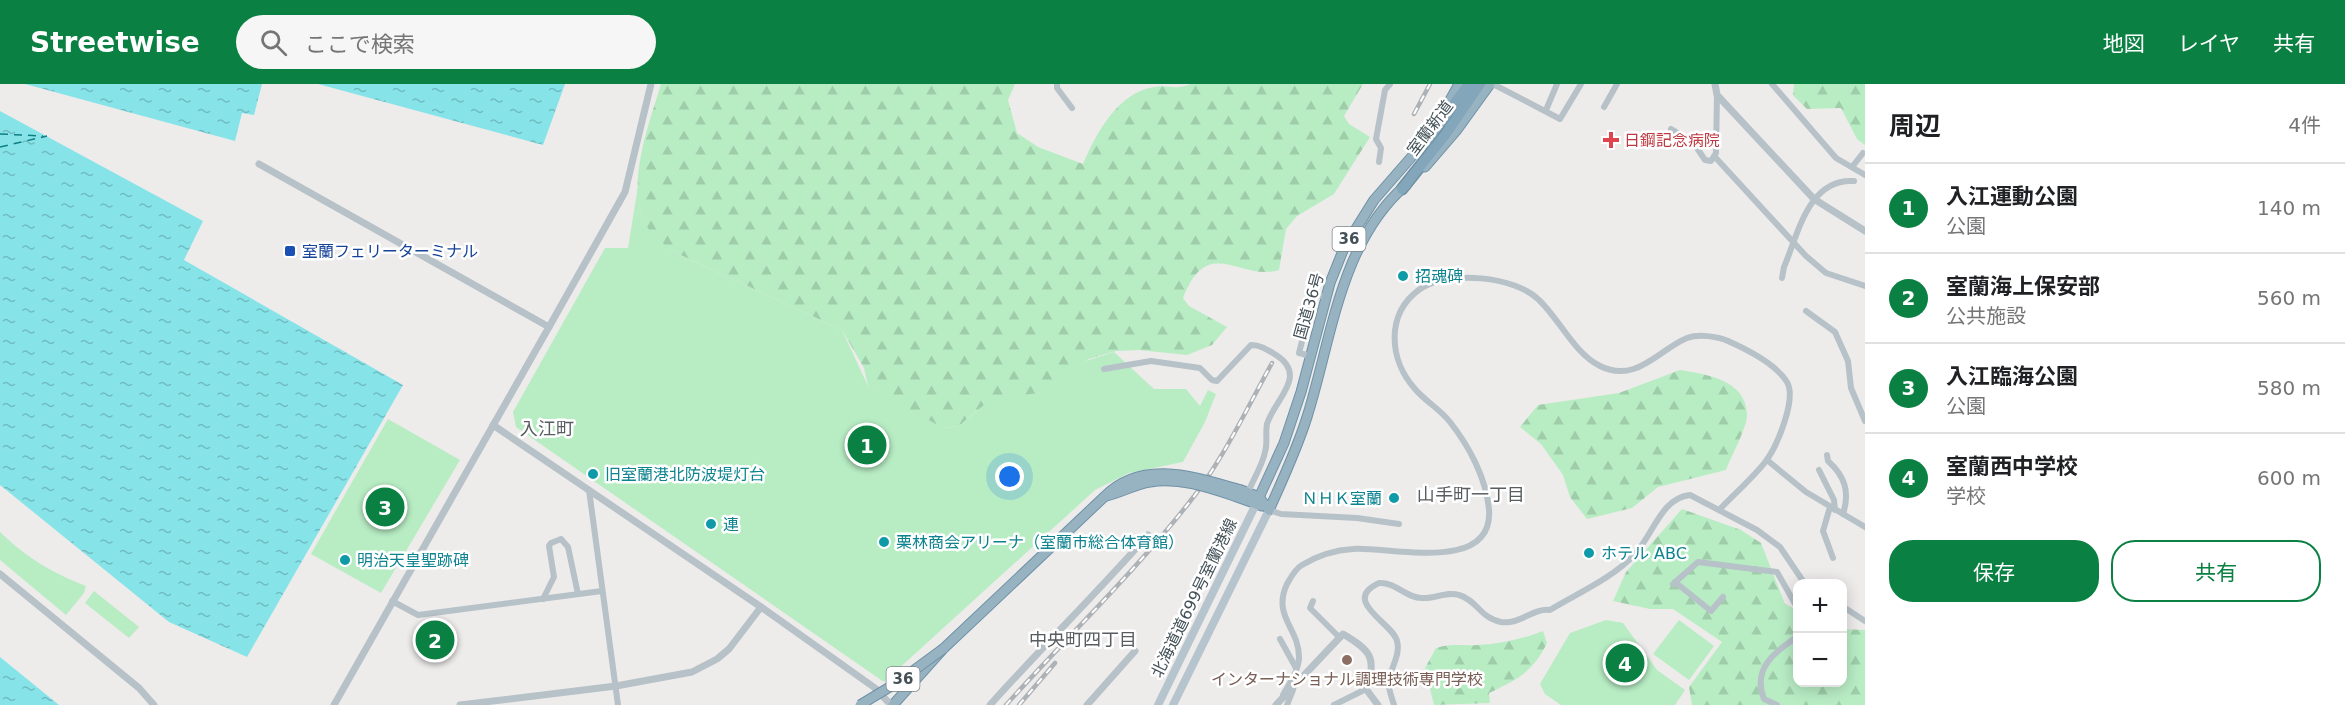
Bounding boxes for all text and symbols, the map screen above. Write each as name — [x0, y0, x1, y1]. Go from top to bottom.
search box — [236, 15, 656, 69]
text: Streetwise — [30, 26, 200, 59]
icon: search — [257, 26, 290, 59]
text: ここで検索 — [305, 32, 415, 57]
text: 地図 — [2103, 32, 2145, 56]
text: レイヤ — [2178, 32, 2240, 56]
text: 共有 — [2273, 32, 2315, 56]
street label: 室蘭新道 — [1403, 97, 1457, 159]
text: 周辺 — [1889, 111, 1941, 141]
text: 4件 — [2288, 113, 2321, 137]
marker: 日鋼記念病院 — [1602, 131, 1620, 149]
place label: 日鋼記念病院 — [1624, 131, 1720, 150]
text: 入江運動公園 — [1946, 184, 2078, 209]
text: 1 — [1902, 196, 1915, 220]
text: 140 m — [2257, 196, 2321, 220]
text: 公園 — [1946, 214, 1986, 238]
road number: 36 — [1332, 227, 1366, 251]
place label: 室蘭フェリーターミナル — [302, 242, 478, 261]
marker: 室蘭フェリーターミナル — [283, 244, 297, 258]
place label: 招魂碑 — [1415, 267, 1463, 286]
marker: 招魂碑 — [1396, 269, 1410, 283]
street label: 国道36号 — [1290, 271, 1328, 341]
text: 室蘭海上保安部 — [1946, 274, 2100, 299]
text: 2 — [1902, 286, 1915, 310]
text: 560 m — [2257, 286, 2321, 310]
text: 公共施設 — [1946, 304, 2026, 328]
text: 入江臨海公園 — [1946, 364, 2078, 389]
text: 3 — [1902, 376, 1915, 400]
text: 580 m — [2257, 376, 2321, 400]
text: 公園 — [1946, 394, 1986, 418]
district label: 入江町 — [520, 418, 574, 439]
pin: 1 — [848, 422, 886, 468]
text: 室蘭西中学校 — [1946, 454, 2078, 479]
your location — [995, 462, 1024, 491]
place label: 旧室蘭港北防波堤灯台 — [605, 465, 765, 484]
text: 4 — [1902, 466, 1915, 490]
text: 600 m — [2257, 466, 2321, 490]
marker: 旧室蘭港北防波堤灯台 — [586, 467, 600, 481]
pin: 3 — [366, 484, 404, 530]
district label: 山手町一丁目 — [1417, 484, 1525, 505]
text: 学校 — [1946, 484, 1986, 508]
place label: ＮＨＫ室蘭 — [1302, 489, 1382, 508]
marker: ＮＨＫ室蘭 — [1387, 491, 1401, 505]
place label: 連 — [723, 515, 739, 534]
street label: 北海道道699号室蘭港線 — [1147, 515, 1241, 681]
marker: 連 — [704, 517, 718, 531]
place label: 栗林商会アリーナ（室蘭市総合体育館） — [896, 533, 1184, 552]
marker: 栗林商会アリーナ（室蘭市総合体育館） — [877, 535, 891, 549]
button: 保存 — [1889, 540, 2099, 602]
button: 共有 — [2111, 540, 2321, 602]
place label: ホテル ABC — [1601, 544, 1687, 563]
marker: ホテル ABC — [1582, 546, 1596, 560]
place label: 明治天皇聖跡碑 — [357, 551, 469, 570]
marker: 明治天皇聖跡碑 — [338, 553, 352, 567]
map controls — [1793, 579, 1847, 687]
button: + — [1793, 579, 1847, 633]
pin: 2 — [416, 618, 454, 662]
district label: 中央町四丁目 — [1029, 629, 1137, 650]
button: − — [1793, 633, 1847, 687]
pin: 4 — [1606, 640, 1644, 686]
marker: インターナショナル調理技術専門学校 — [1340, 653, 1354, 667]
road number: 36 — [886, 667, 920, 691]
place label: インターナショナル調理技術専門学校 — [1211, 670, 1483, 689]

